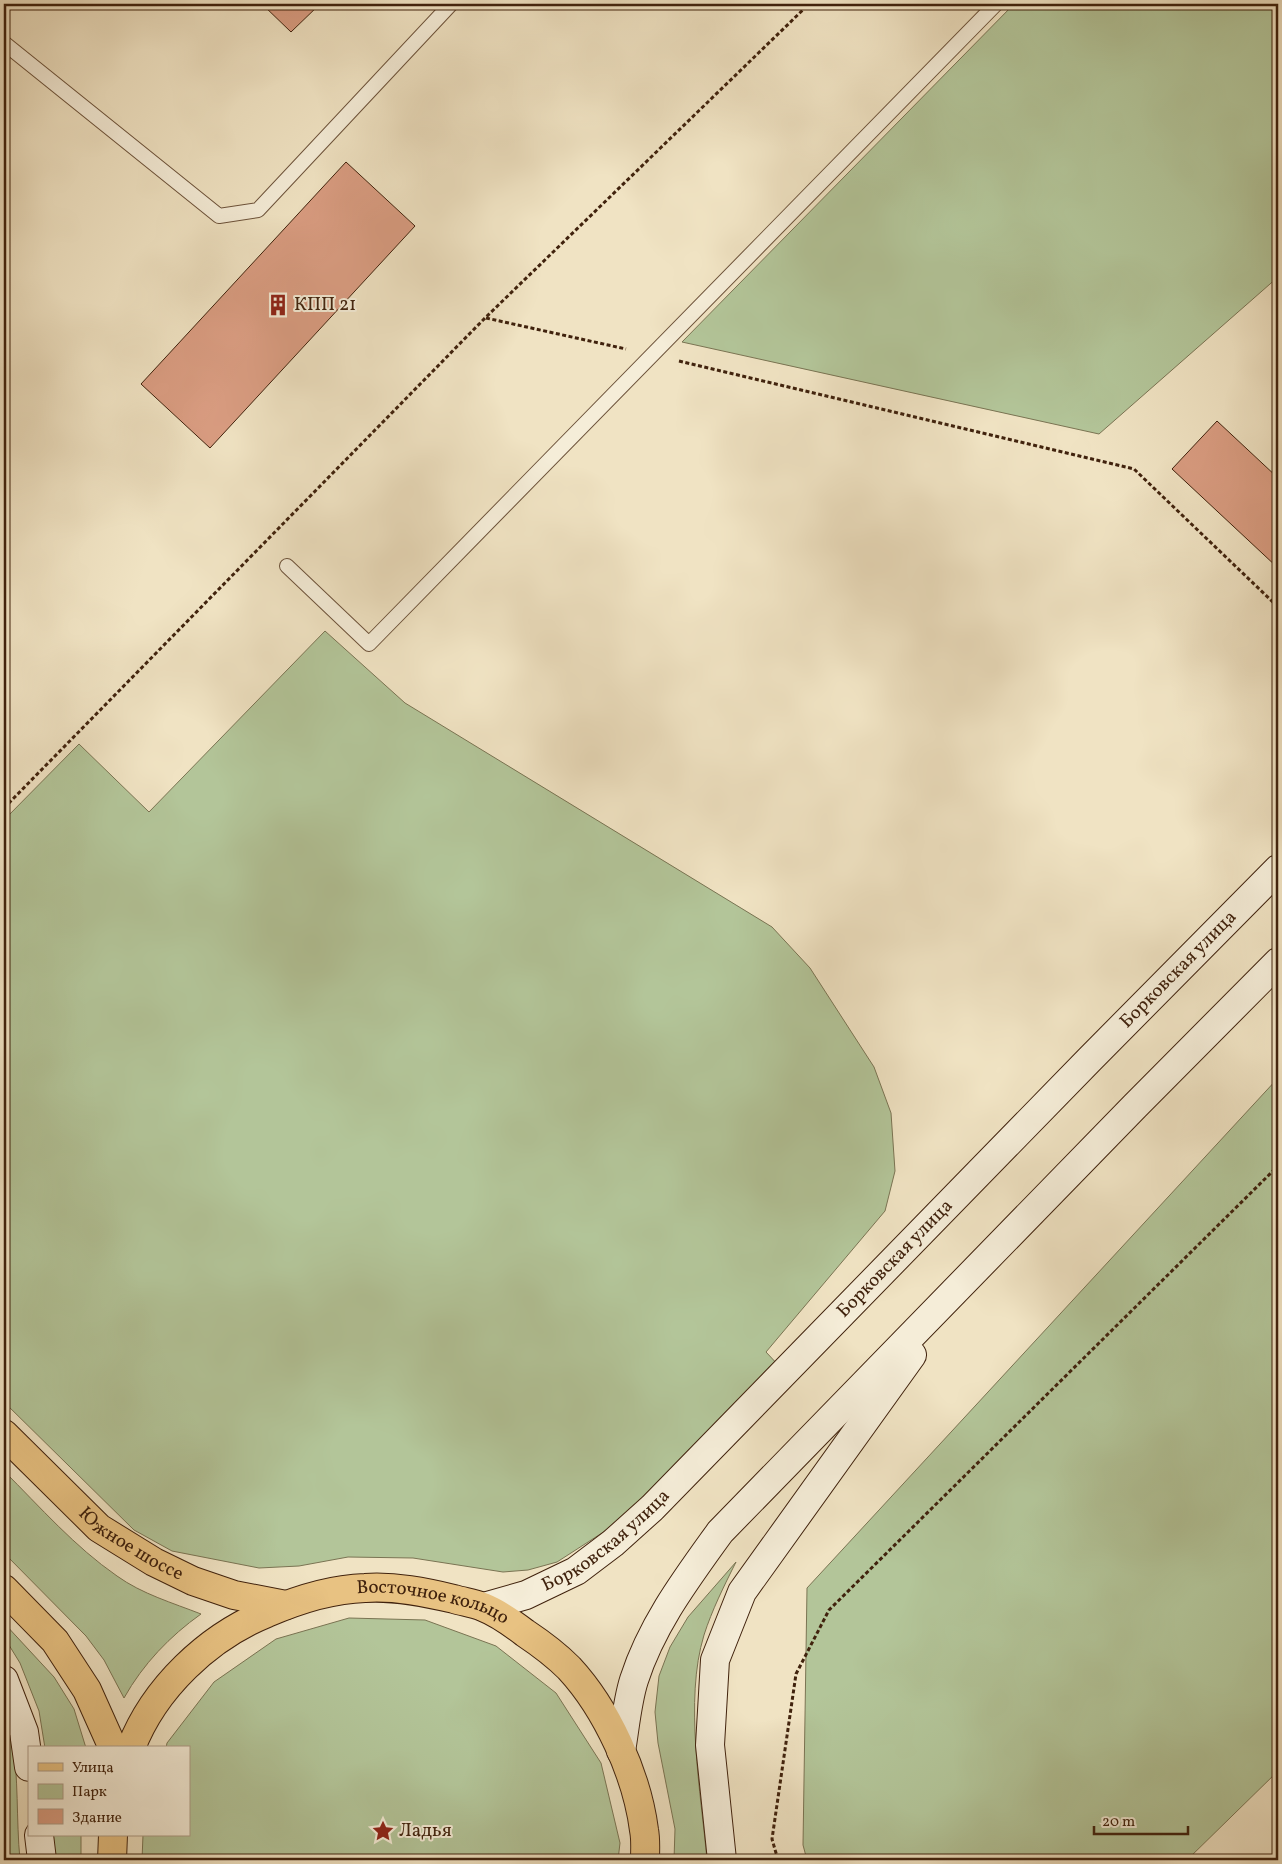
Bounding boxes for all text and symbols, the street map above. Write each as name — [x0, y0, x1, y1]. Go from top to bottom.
building icon: КПП 21 — [265, 292, 291, 318]
place label: КПП 21 — [294, 292, 356, 318]
street label: Борковская улица — [1114, 905, 1243, 1034]
street label: Борковская улица — [831, 1194, 959, 1324]
street label: Борковская улица — [538, 1484, 676, 1598]
street label: Южное шоссе — [72, 1501, 188, 1587]
street label: Восточное кольцо — [356, 1575, 514, 1631]
legend — [28, 1746, 190, 1836]
text: Улица — [72, 1758, 114, 1779]
text: Парк — [72, 1782, 107, 1803]
scale bar — [1094, 1804, 1188, 1836]
text: Здание — [72, 1808, 122, 1829]
text: 20 m — [1102, 1812, 1135, 1833]
place icon: Ладья — [370, 1818, 396, 1844]
place label: Ладья — [399, 1818, 452, 1844]

